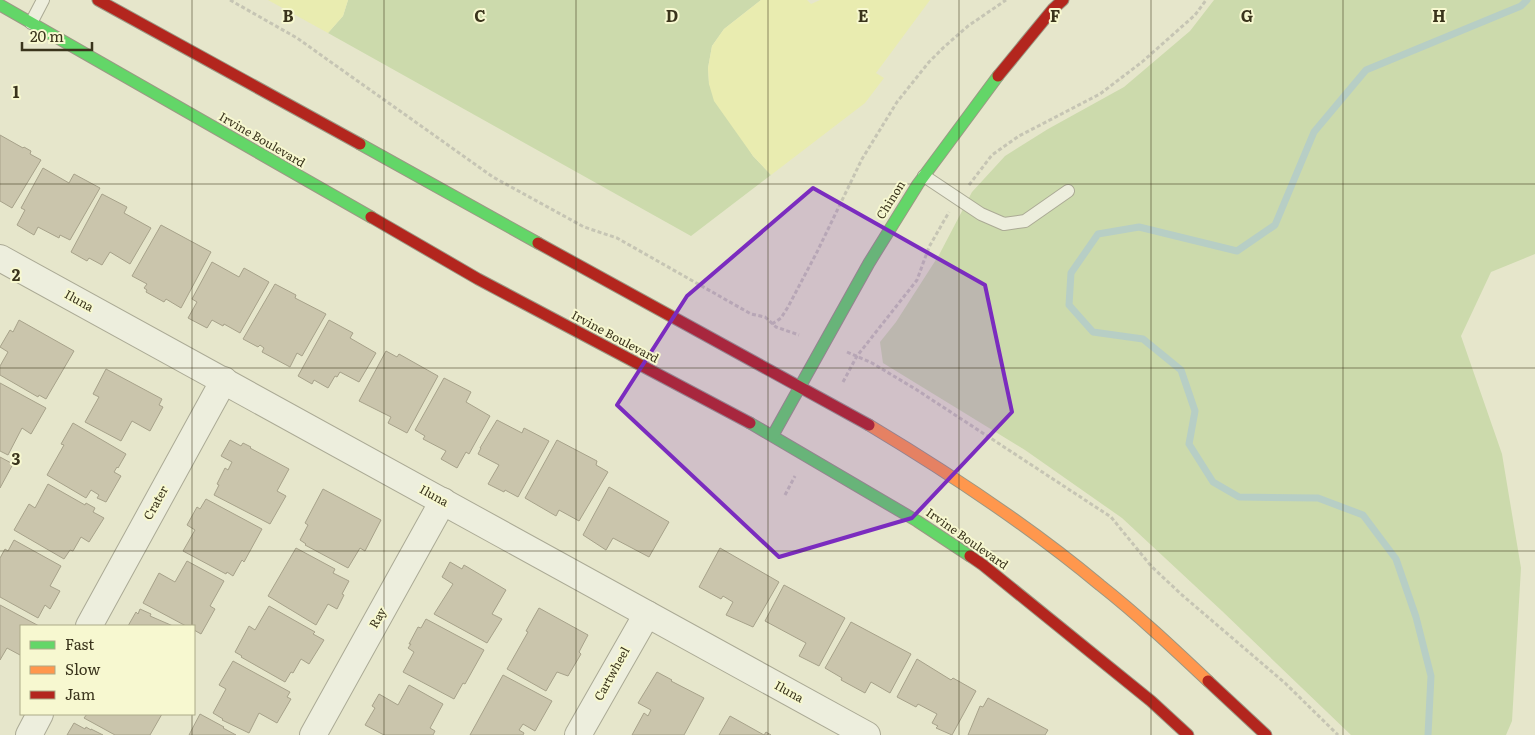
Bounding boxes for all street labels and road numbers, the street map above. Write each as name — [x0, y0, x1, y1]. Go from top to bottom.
street label: Irvine Boulevard — [216, 107, 309, 171]
street label: Chinon — [871, 176, 909, 222]
street label: Iluna — [62, 285, 98, 316]
street label: Irvine Boulevard — [569, 305, 663, 367]
street label: Iluna — [417, 480, 453, 511]
street label: Crater — [138, 482, 172, 523]
street label: Irvine Boulevard — [923, 503, 1013, 574]
street label: Ray — [364, 604, 390, 631]
street label: Cartwheel — [589, 643, 633, 704]
street label: Iluna — [772, 676, 808, 707]

